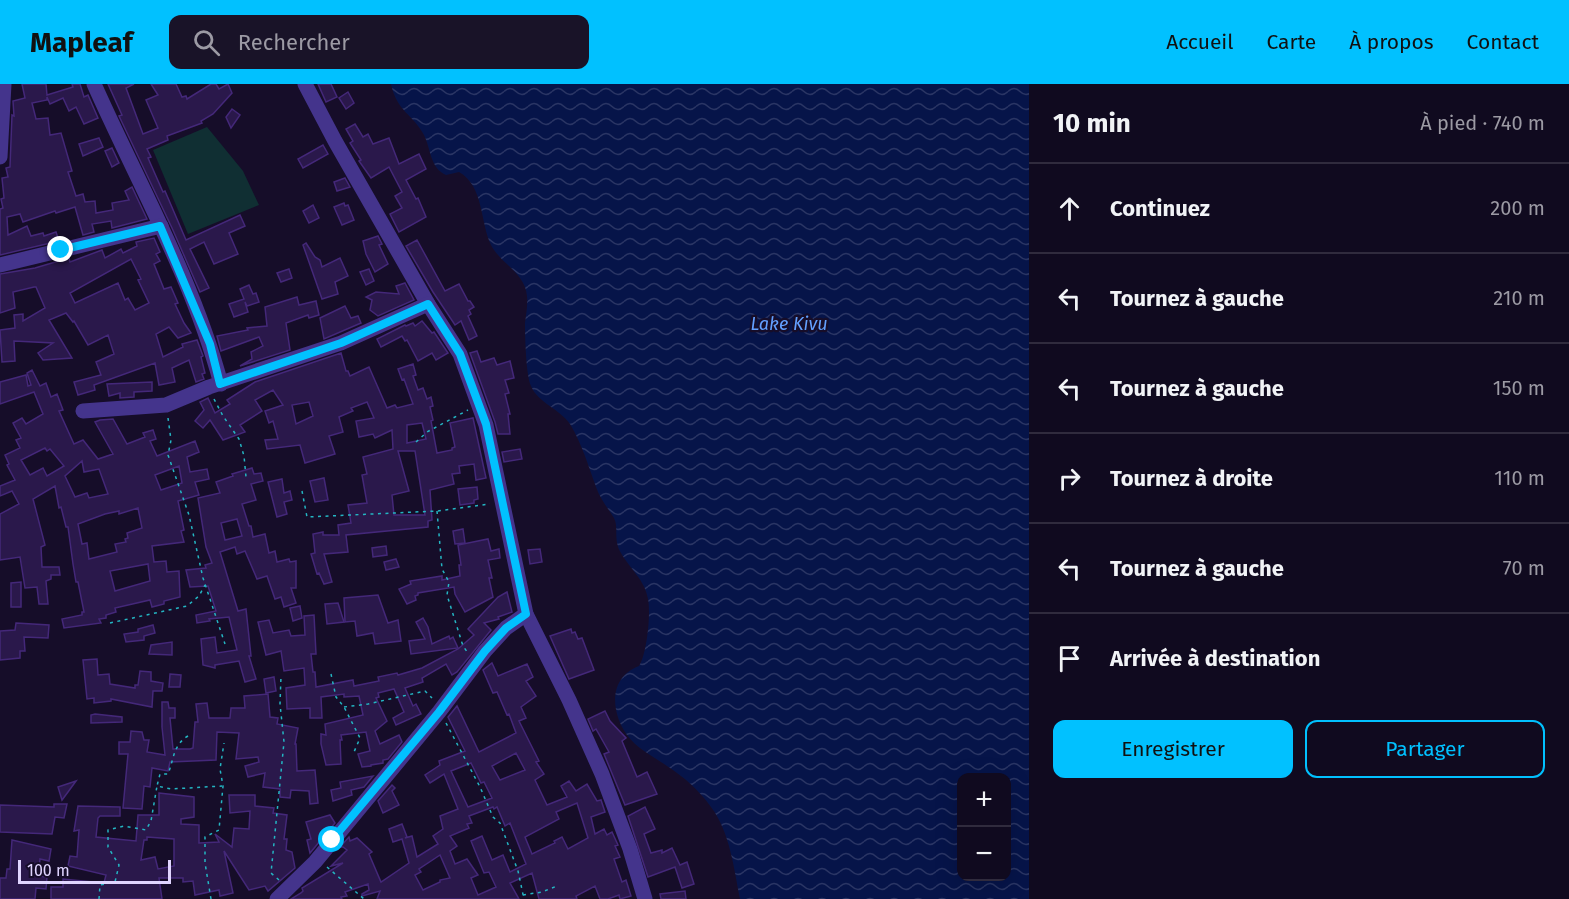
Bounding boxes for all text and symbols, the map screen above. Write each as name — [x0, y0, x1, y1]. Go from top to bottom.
search box — [169, 15, 589, 69]
text: Mapleaf — [30, 26, 133, 59]
icon: search — [190, 26, 223, 59]
text: Rechercher — [238, 29, 350, 56]
text: Accueil — [1166, 29, 1233, 55]
text: Carte — [1266, 29, 1316, 55]
text: À propos — [1349, 29, 1434, 55]
text: Contact — [1467, 29, 1539, 55]
text: 10 min — [1053, 108, 1131, 139]
text: À pied · 740 m — [1420, 111, 1545, 135]
icon: ahead — [1053, 192, 1086, 225]
text: Continuez — [1110, 195, 1210, 222]
text: 200 m — [1490, 196, 1545, 220]
route end — [47, 236, 73, 262]
icon: left — [1053, 282, 1086, 315]
text: Tournez à gauche — [1110, 285, 1284, 312]
text: 210 m — [1493, 286, 1545, 310]
water label: Lake Kivu — [750, 313, 828, 335]
icon: left — [1053, 372, 1086, 405]
text: Tournez à gauche — [1110, 375, 1284, 402]
text: 150 m — [1493, 376, 1545, 400]
icon: right — [1053, 462, 1086, 495]
text: Tournez à droite — [1110, 465, 1273, 492]
text: 110 m — [1494, 466, 1545, 490]
icon: left — [1053, 552, 1086, 585]
text: Tournez à gauche — [1110, 555, 1284, 582]
text: 70 m — [1503, 556, 1545, 580]
icon: arrive — [1053, 642, 1086, 675]
text: Arrivée à destination — [1110, 645, 1320, 672]
button: Enregistrer — [1053, 720, 1293, 778]
button: Partager — [1305, 720, 1545, 778]
map controls — [957, 773, 1011, 881]
button: + — [957, 773, 1011, 827]
route start — [318, 826, 344, 852]
button: − — [957, 827, 1011, 881]
scale bar — [18, 857, 171, 884]
text: 100 m — [27, 861, 70, 880]

